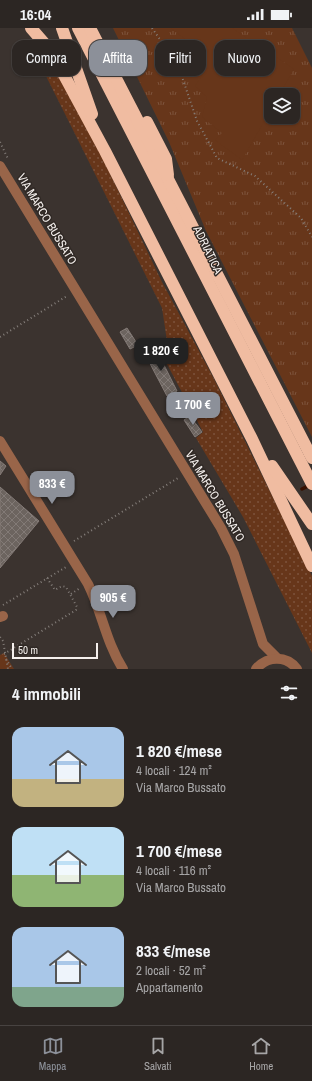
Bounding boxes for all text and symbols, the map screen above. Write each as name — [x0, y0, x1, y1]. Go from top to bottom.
text: 16:04 — [20, 4, 51, 25]
chip: Compra — [12, 40, 81, 76]
chip: Affitta — [89, 40, 147, 76]
chip: Filtri — [155, 40, 206, 76]
chip: Nuovo — [214, 40, 275, 76]
map controls — [264, 88, 300, 124]
button: layers — [264, 88, 300, 124]
street label: VIA MARCO BUSSATO — [13, 170, 81, 268]
street label: ADRIATICA — [189, 222, 227, 277]
pin: 1 820 € — [124, 338, 198, 372]
text: 1 820 € — [143, 342, 179, 359]
pin: 1 700 € — [156, 392, 230, 426]
text: 1 700 € — [175, 396, 211, 413]
street label: VIA MARCO BUSSATO — [181, 447, 249, 545]
pin: 833 € — [24, 471, 80, 505]
text: 833 € — [39, 475, 65, 492]
pin: 905 € — [85, 585, 141, 619]
text: 905 € — [100, 589, 126, 606]
scale bar — [12, 641, 98, 660]
text: 50 m — [18, 643, 38, 657]
text: 4 immobili — [12, 682, 81, 705]
icon: filters — [278, 682, 300, 704]
text: 1 820 €/mese — [136, 739, 222, 762]
icon: home — [44, 743, 92, 791]
text: 4 locali · 124 m² — [136, 762, 212, 779]
text: Via Marco Bussato — [136, 779, 226, 796]
text: 1 700 €/mese — [136, 839, 222, 862]
icon: home — [44, 843, 92, 891]
text: 4 locali · 116 m² — [136, 862, 211, 879]
text: Via Marco Bussato — [136, 879, 226, 896]
text: 833 €/mese — [136, 939, 210, 962]
icon: home — [44, 943, 92, 991]
text: 2 locali · 52 m² — [136, 962, 206, 979]
text: Appartamento — [136, 979, 203, 996]
tab: Mappa — [39, 1035, 66, 1073]
tab: Salvati — [144, 1035, 172, 1073]
tab: Home — [249, 1035, 273, 1073]

